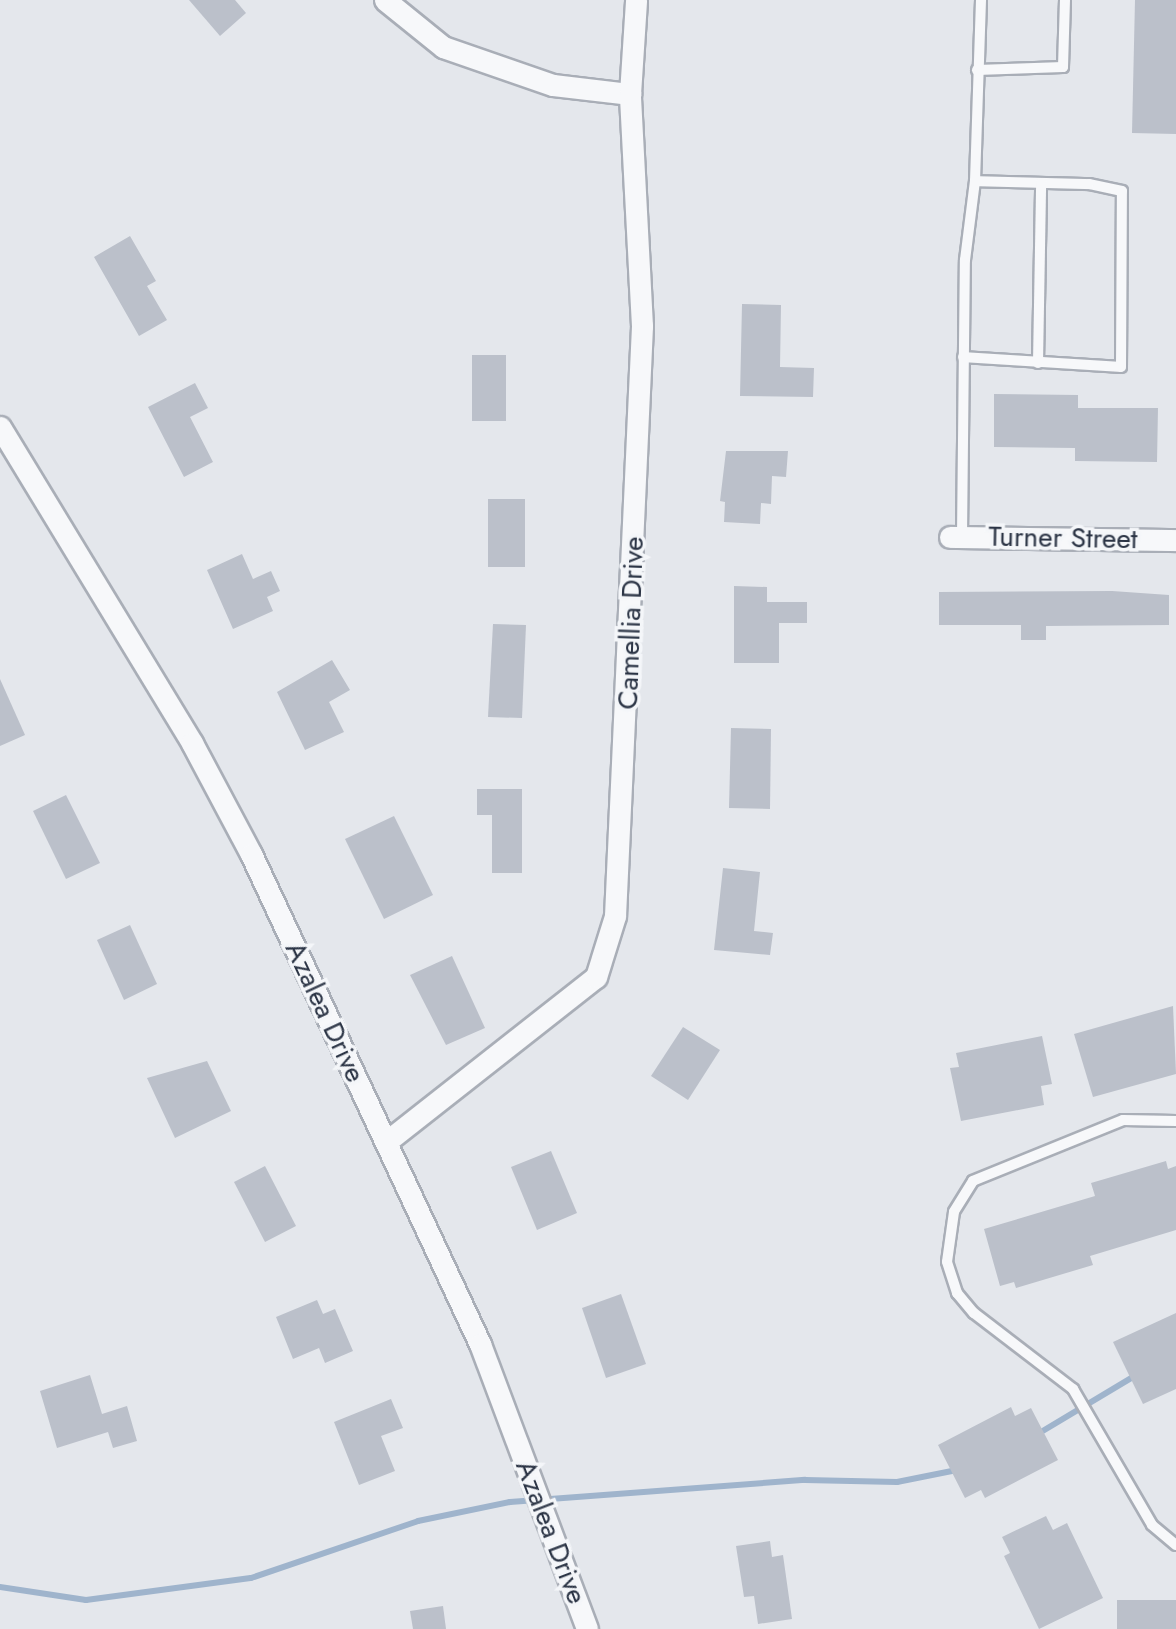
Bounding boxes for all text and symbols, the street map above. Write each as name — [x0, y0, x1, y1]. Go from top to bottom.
street label: Turner Street — [988, 520, 1138, 556]
street label: Camellia Drive — [611, 536, 651, 710]
street label: Azalea Drive — [278, 936, 372, 1088]
street label: Azalea Drive — [508, 1455, 594, 1609]

